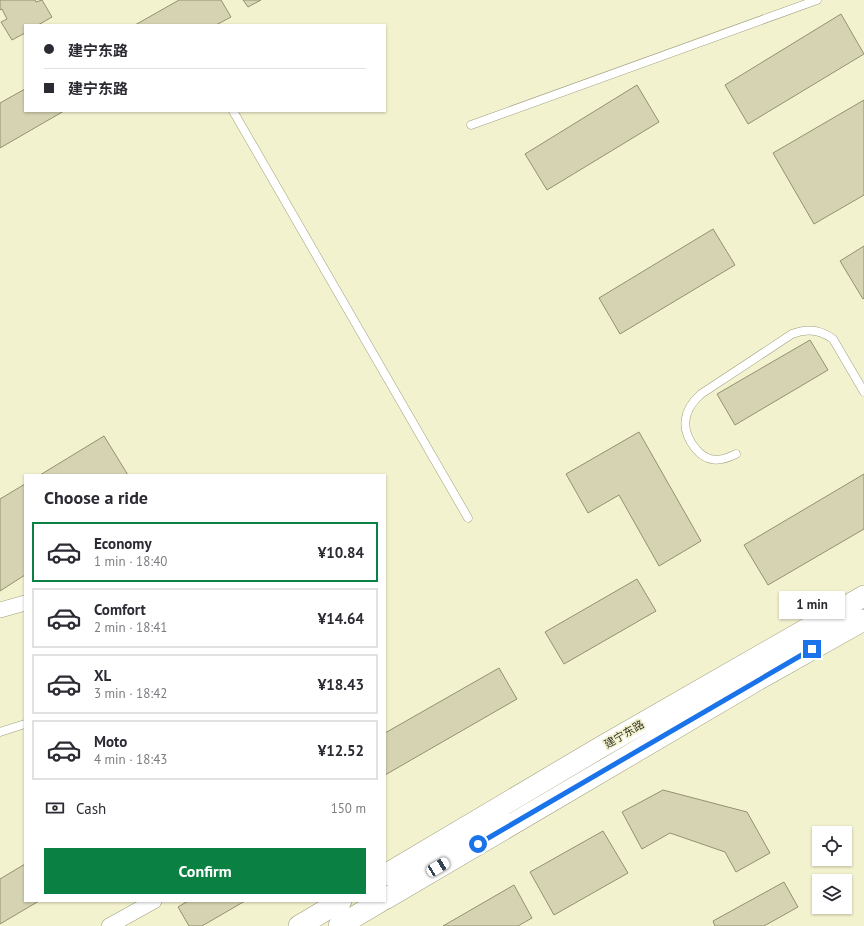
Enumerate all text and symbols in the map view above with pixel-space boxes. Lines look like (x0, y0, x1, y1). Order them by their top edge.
text: 建宁东路 (68, 41, 128, 60)
text: 建宁东路 (68, 79, 128, 98)
text: Choose a ride (44, 486, 148, 509)
icon: car (46, 534, 82, 570)
text: Economy (94, 534, 152, 553)
text: ¥10.84 (318, 543, 364, 562)
text: 1 min · 18:40 (94, 553, 167, 570)
callout: 1 min (779, 591, 845, 619)
text: 1 min (796, 596, 828, 613)
icon: car (46, 600, 82, 636)
text: Comfort (94, 600, 146, 619)
text: ¥14.64 (318, 609, 364, 628)
text: 2 min · 18:41 (94, 619, 167, 636)
route end (803, 640, 821, 658)
icon: car (46, 666, 82, 702)
text: XL (94, 666, 111, 685)
text: ¥18.43 (318, 675, 364, 694)
text: 3 min · 18:42 (94, 685, 167, 702)
street label: 建宁东路 (601, 717, 647, 751)
icon: car (46, 732, 82, 768)
text: Moto (94, 732, 127, 751)
text: ¥12.52 (318, 741, 364, 760)
text: 4 min · 18:43 (94, 751, 167, 768)
icon: cash (44, 797, 66, 819)
text: Cash (76, 799, 106, 818)
text: 150 m (331, 800, 366, 817)
map controls (812, 826, 852, 914)
button: locate (812, 826, 852, 866)
route start (469, 835, 487, 853)
button: Confirm (44, 848, 366, 894)
car (425, 856, 451, 878)
button: layers (812, 874, 852, 914)

